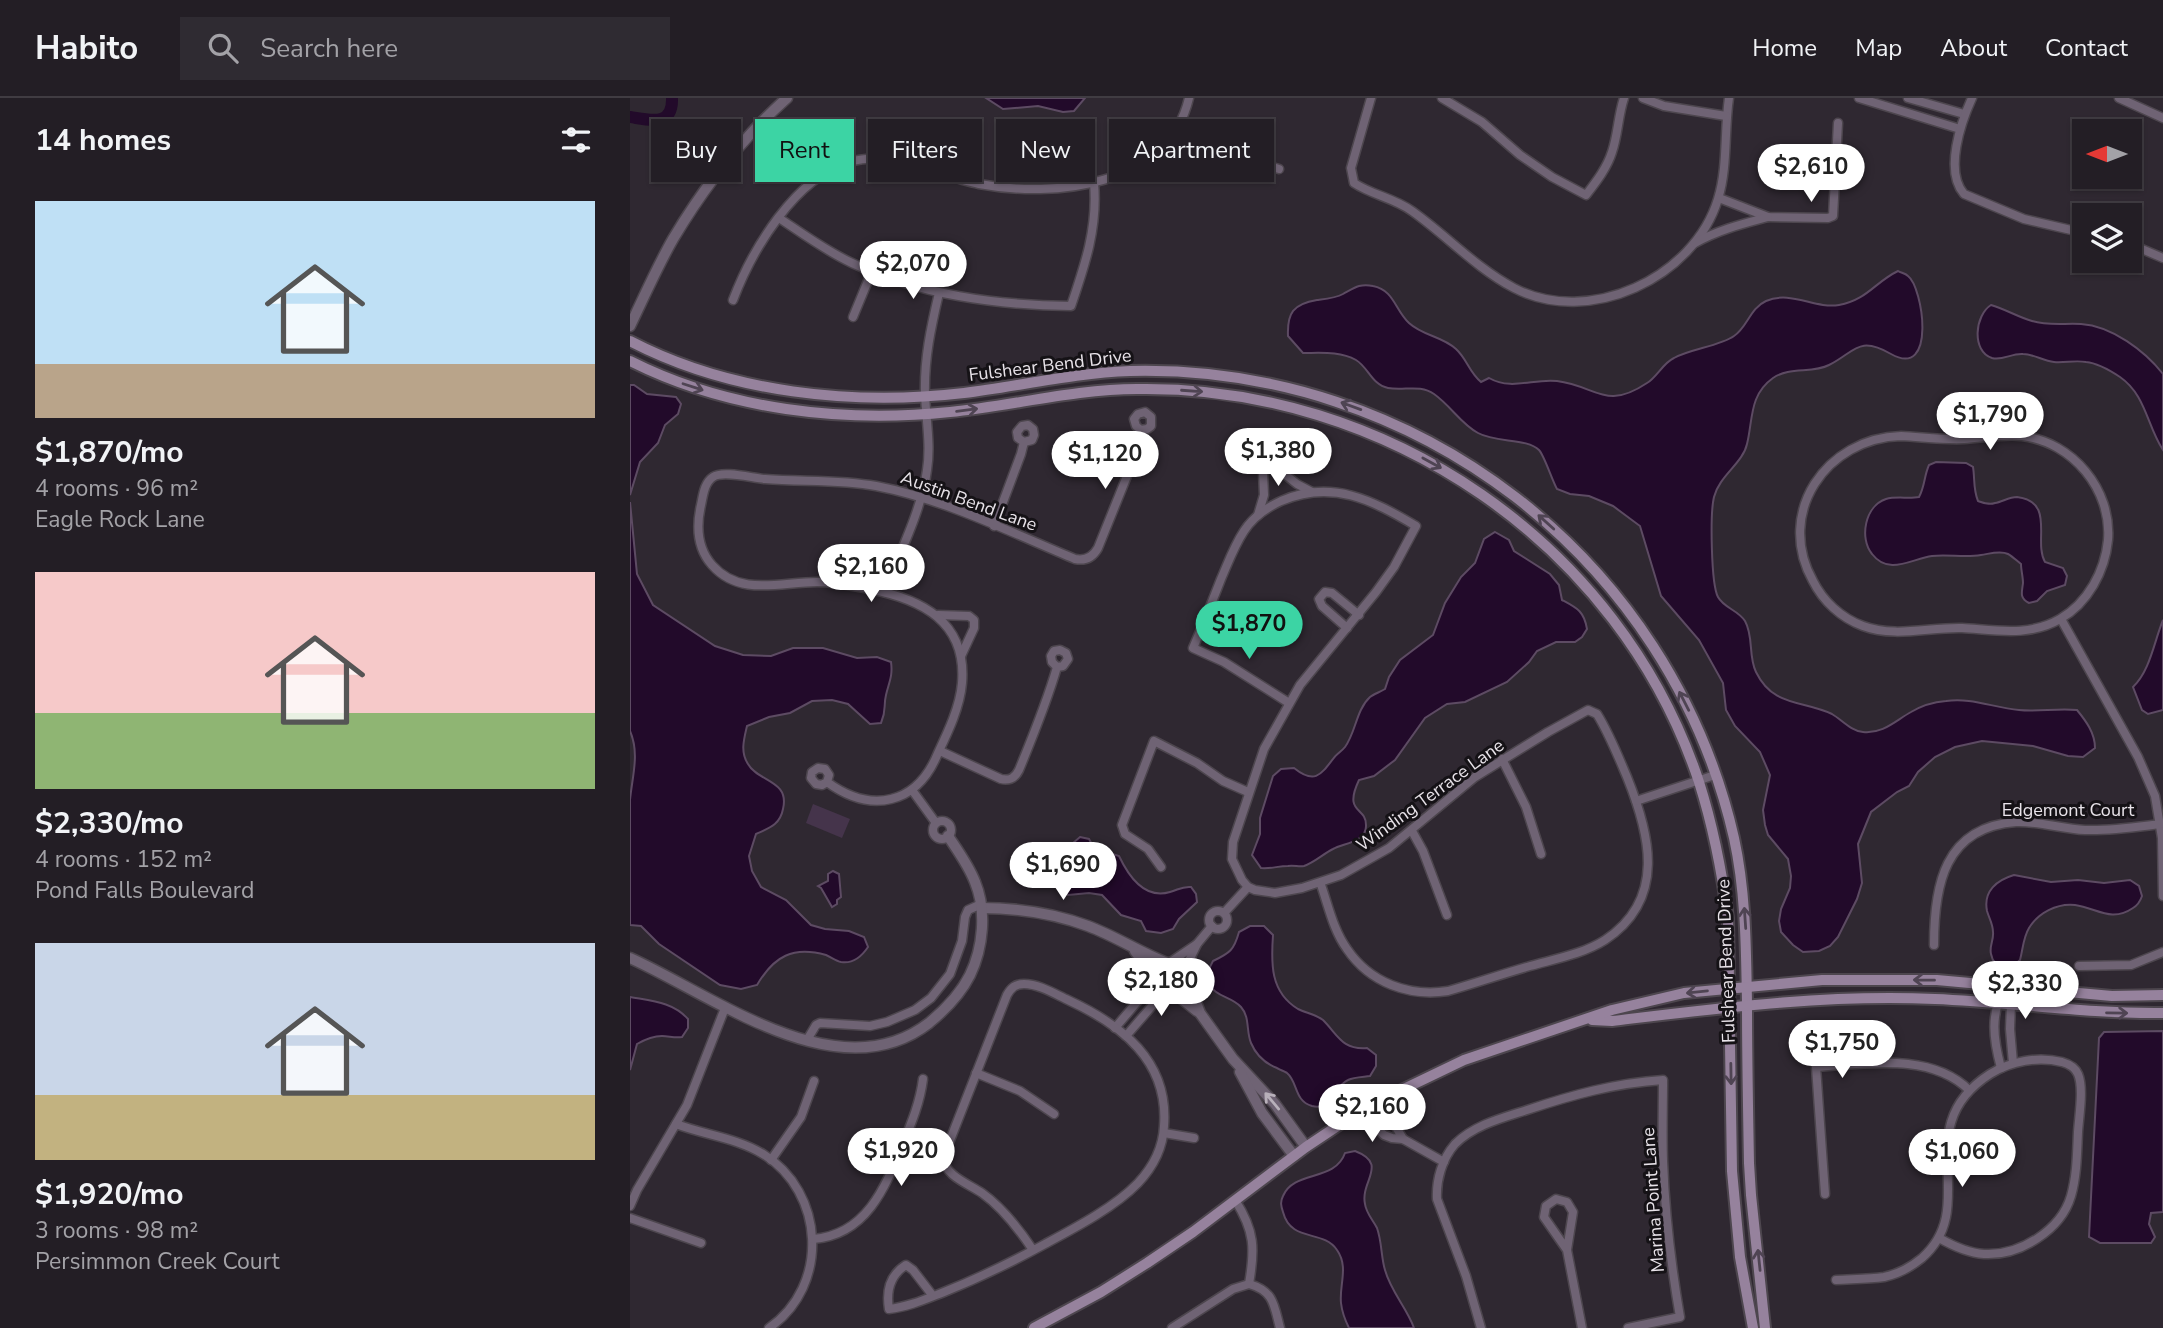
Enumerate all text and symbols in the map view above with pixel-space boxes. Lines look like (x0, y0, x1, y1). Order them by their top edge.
search box (180, 17, 670, 80)
text: Habito (35, 26, 138, 71)
icon: search (204, 29, 242, 67)
text: Search here (260, 31, 398, 66)
text: Home (1752, 32, 1817, 64)
text: Map (1855, 32, 1902, 64)
text: About (1940, 32, 2007, 64)
text: Contact (2045, 32, 2128, 64)
chip: Buy (651, 119, 741, 182)
chip: Rent (755, 119, 854, 182)
chip: Filters (868, 119, 982, 182)
chip: New (996, 119, 1095, 182)
chip: Apartment (1109, 119, 1274, 182)
north arrow (2072, 119, 2142, 189)
map controls (2072, 119, 2142, 273)
text: 14 homes (35, 120, 171, 161)
icon: filters (557, 121, 595, 159)
pin: $2,610 (1754, 144, 1868, 204)
text: $2,610 (1774, 151, 1848, 182)
button: layers (2072, 203, 2142, 273)
pin: $2,070 (856, 242, 970, 301)
icon: home (252, 246, 378, 372)
text: $2,070 (876, 248, 950, 279)
street label: Fulshear Bend Drive (967, 343, 1133, 387)
one-way arrow (682, 381, 704, 394)
one-way arrow (1181, 384, 1204, 397)
pin: $1,790 (1933, 392, 2047, 452)
one-way arrow (1341, 399, 1363, 412)
text: $1,790 (1953, 399, 2027, 430)
one-way arrow (955, 404, 977, 417)
pin: $1,380 (1221, 428, 1335, 488)
text: $1,870/mo (35, 432, 184, 473)
pin: $1,120 (1048, 432, 1162, 491)
text: $1,380 (1241, 435, 1315, 466)
text: $1,120 (1068, 438, 1142, 469)
one-way arrow (1421, 456, 1442, 470)
street label: Austin Bend Lane (898, 465, 1040, 537)
text: 4 rooms · 96 m² (35, 473, 198, 504)
text: Eagle Rock Lane (35, 504, 205, 535)
one-way arrow (1537, 514, 1555, 530)
pin: $2,160 (814, 545, 928, 604)
text: $2,160 (834, 551, 908, 582)
pin: $1,870 (1192, 602, 1306, 661)
text: $1,870 (1212, 608, 1286, 639)
icon: home (252, 617, 378, 743)
one-way arrow (1677, 691, 1690, 712)
street label: Winding Terrace Lane (1351, 733, 1509, 857)
street label: Edgemont Court (2002, 798, 2135, 822)
text: $2,330/mo (35, 803, 184, 844)
pin: $1,690 (1006, 842, 1120, 902)
text: 4 rooms · 152 m² (35, 844, 212, 875)
text: $1,690 (1026, 849, 1100, 880)
text: Pond Falls Boulevard (35, 875, 254, 906)
street label: Fulshear Bend Drive (1711, 879, 1741, 1043)
one-way arrow (1738, 907, 1751, 930)
pin: $2,180 (1104, 958, 1218, 1018)
pin: $2,330 (1968, 962, 2082, 1021)
text: $2,180 (1124, 965, 1198, 996)
text: $2,330 (1988, 968, 2062, 999)
one-way arrow (1913, 973, 1936, 987)
one-way arrow (1686, 985, 1709, 998)
icon: home (252, 988, 378, 1114)
one-way arrow (2106, 1007, 2129, 1020)
pin: $1,750 (1785, 1020, 1899, 1080)
text: $1,750 (1805, 1027, 1879, 1058)
one-way arrow (1724, 1062, 1738, 1085)
pin: $2,160 (1315, 1084, 1429, 1144)
text: $2,160 (1335, 1091, 1409, 1122)
one-way arrow (1264, 1093, 1280, 1111)
street label: Marina Point Lane (1636, 1127, 1670, 1273)
pin: $1,920 (844, 1128, 958, 1188)
pin: $1,060 (1905, 1130, 2019, 1189)
text: $1,920 (864, 1135, 938, 1166)
text: $1,060 (1925, 1136, 1999, 1167)
text: $1,920/mo (35, 1174, 184, 1215)
text: 3 rooms · 98 m² (35, 1215, 198, 1246)
text: Persimmon Creek Court (35, 1246, 280, 1277)
one-way arrow (1752, 1249, 1765, 1272)

